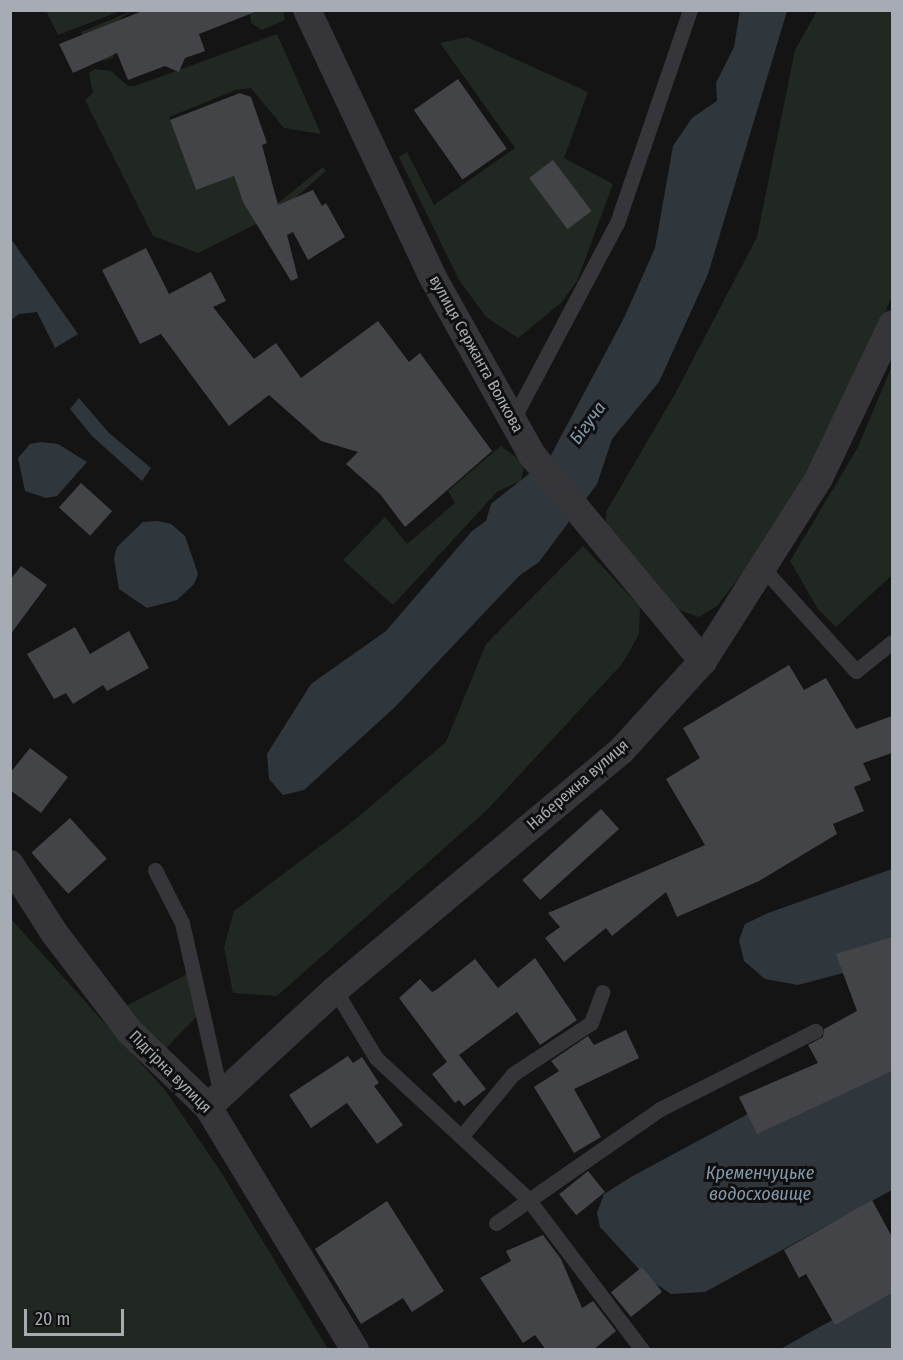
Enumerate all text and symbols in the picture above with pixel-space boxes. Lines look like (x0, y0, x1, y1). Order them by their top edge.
street label: вулиця Сержанта Волкова (425, 272, 527, 436)
water label: Бігуча (565, 397, 611, 449)
street label: Набережна вулиця (523, 736, 633, 834)
street label: Підгірна вулиця (125, 1027, 215, 1117)
water label: Кременчуцьке водосховище (706, 1163, 814, 1206)
scale bar (27, 1297, 128, 1335)
text: 20 m (35, 1308, 70, 1330)

